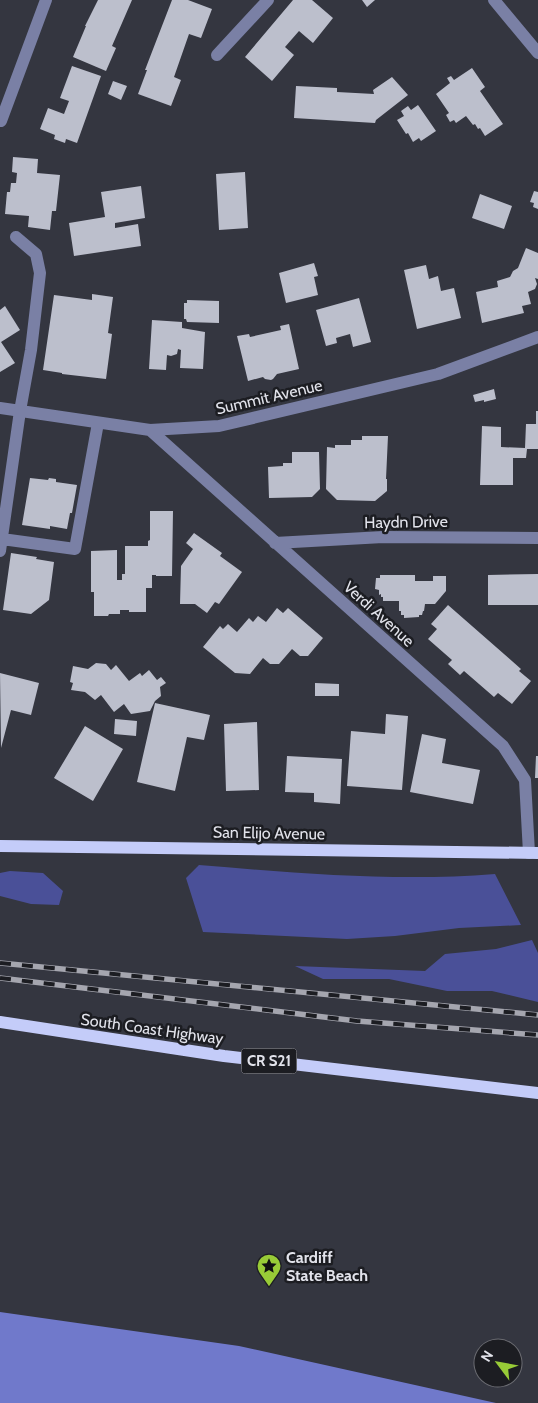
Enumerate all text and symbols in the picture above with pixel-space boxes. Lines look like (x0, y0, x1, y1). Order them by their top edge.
street label: Summit Avenue (214, 376, 324, 418)
street label: Haydn Drive (364, 512, 448, 532)
street label: Verdi Avenue (340, 577, 418, 651)
street label: San Elijo Avenue (213, 823, 325, 843)
street label: South Coast Highway (79, 1010, 225, 1048)
road number: CR S21 (242, 1048, 296, 1074)
place label: Cardiff State Beach (286, 1248, 368, 1285)
place icon: Cardiff State Beach (256, 1253, 282, 1287)
north arrow (473, 1338, 523, 1388)
text: N (477, 1347, 497, 1365)

